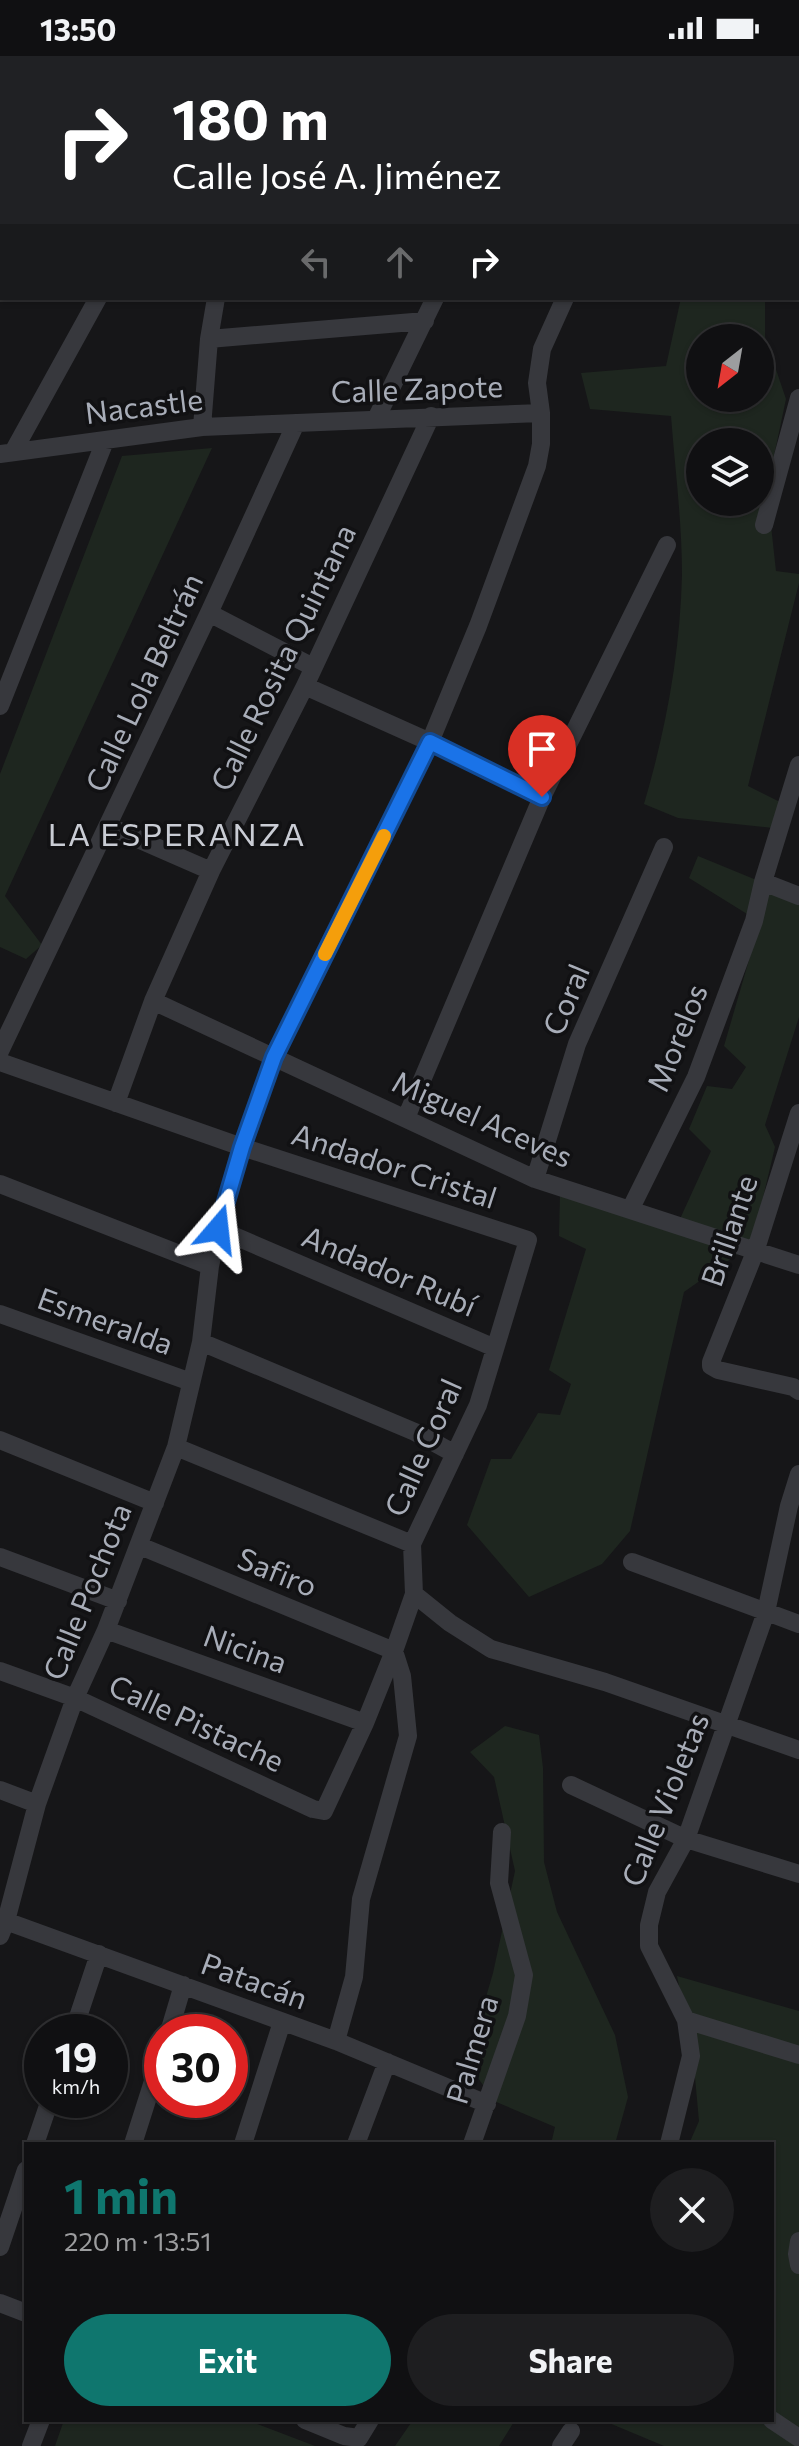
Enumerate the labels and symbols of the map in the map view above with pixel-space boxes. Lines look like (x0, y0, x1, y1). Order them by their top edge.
north arrow (686, 324, 774, 412)
street label: Calle Zapote (330, 366, 504, 409)
street label: Nacastle (83, 379, 205, 430)
street label: Calle Rosita Quintana (201, 518, 362, 796)
street label: Calle Lola Beltrán (76, 567, 210, 797)
pin (508, 715, 576, 797)
district label: LA ESPERANZA (48, 813, 306, 853)
street label: Coral (533, 958, 596, 1040)
street label: Morelos (637, 978, 714, 1096)
street label: Miguel Aceves (387, 1062, 579, 1174)
street label: Andador Cristal (288, 1114, 502, 1215)
street label: Brillante (691, 1170, 764, 1291)
position arrow (176, 1187, 260, 1271)
street label: Andador Rubí (297, 1216, 484, 1324)
street label: Esmeralda (33, 1278, 179, 1361)
street label: Calle Coral (375, 1373, 468, 1521)
street label: Calle Pochota (34, 1497, 138, 1685)
street label: Safiro (233, 1538, 323, 1603)
street label: Nicina (199, 1616, 292, 1680)
street label: Calle Pistache (104, 1665, 291, 1778)
street label: Calle Violetas (612, 1707, 715, 1891)
street label: Patacán (197, 1943, 313, 2016)
street label: Palmera (437, 1991, 505, 2108)
speed limit sign: 30 (144, 2014, 248, 2118)

